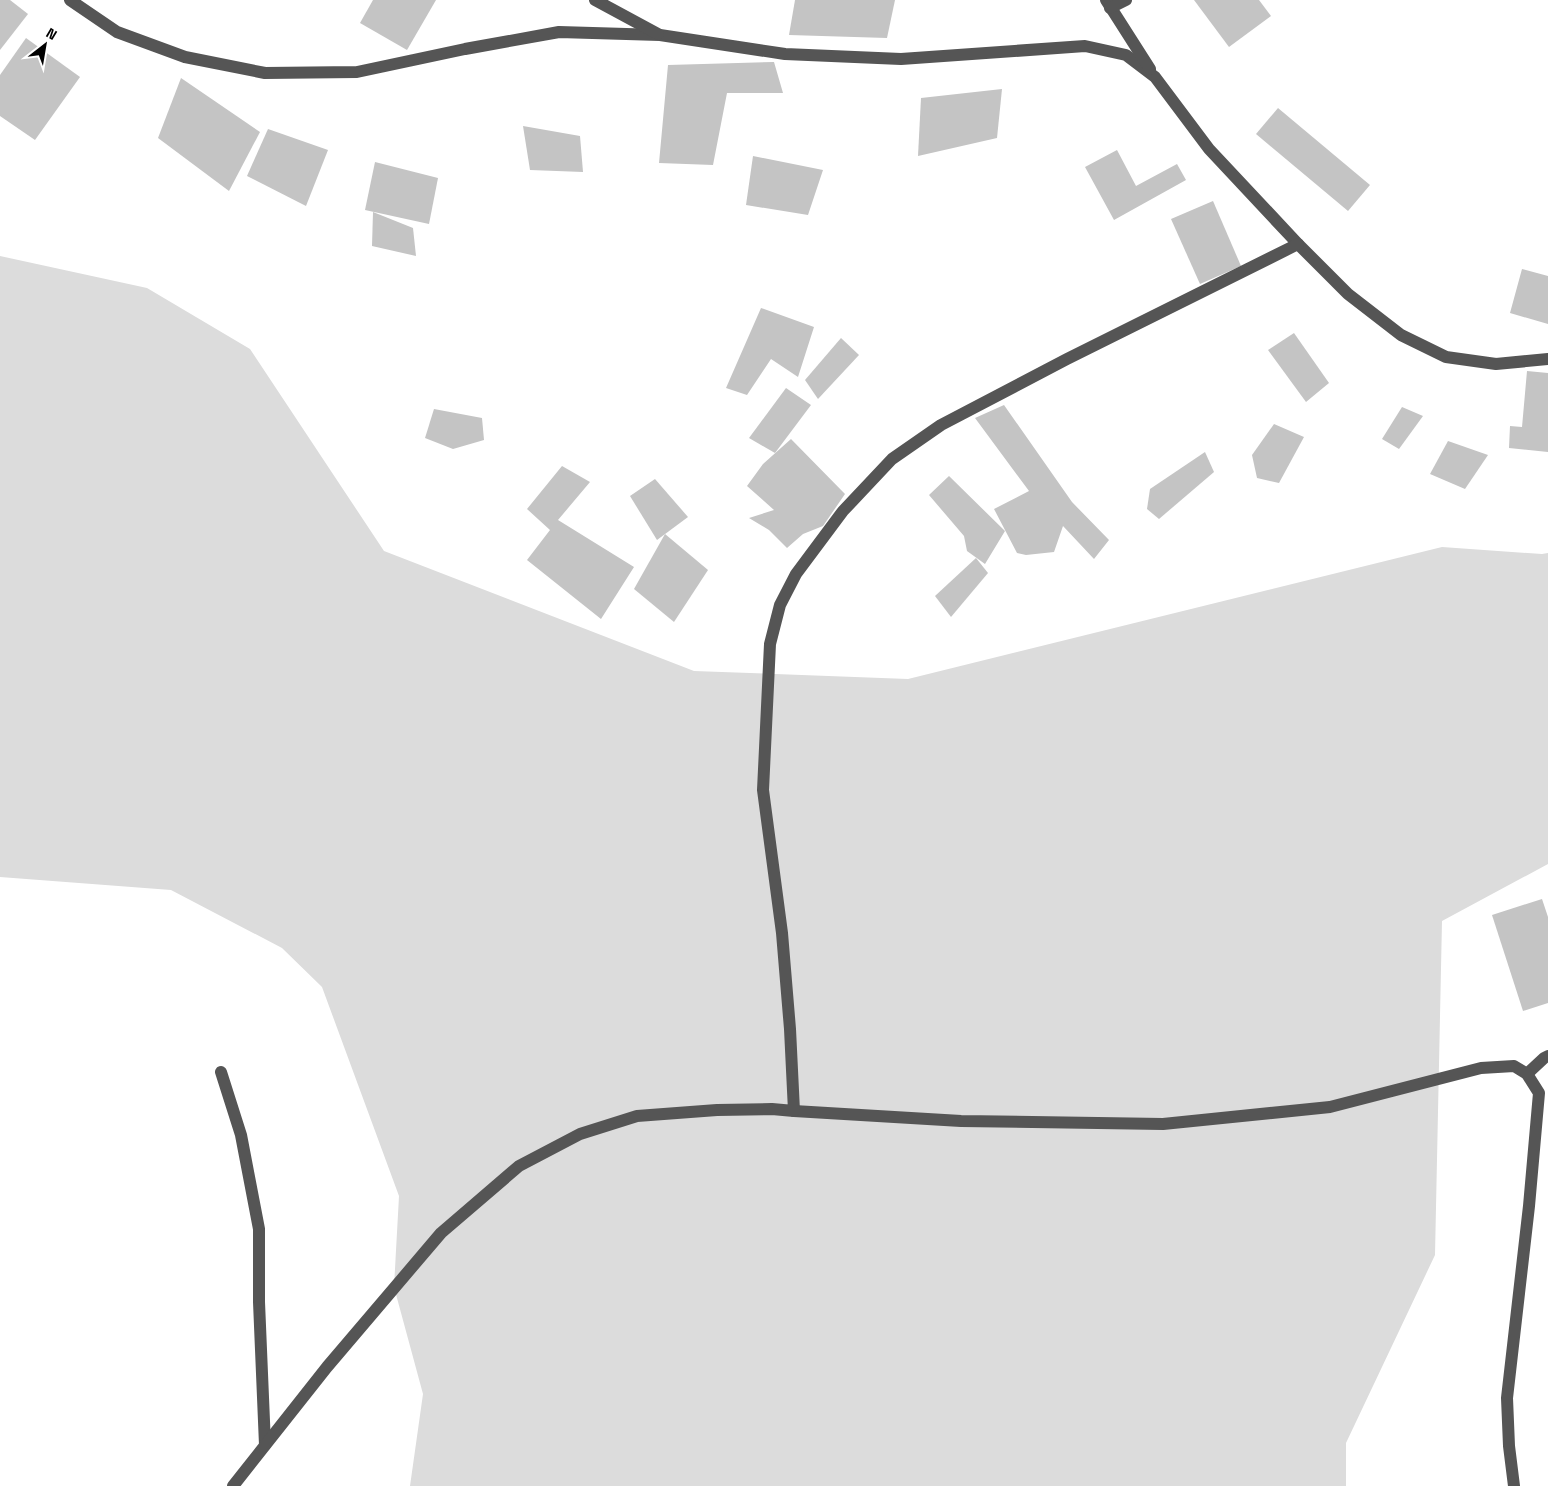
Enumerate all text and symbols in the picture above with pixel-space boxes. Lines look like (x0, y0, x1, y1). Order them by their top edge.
north arrow (20, 20, 70, 70)
text: N (43, 24, 60, 44)

